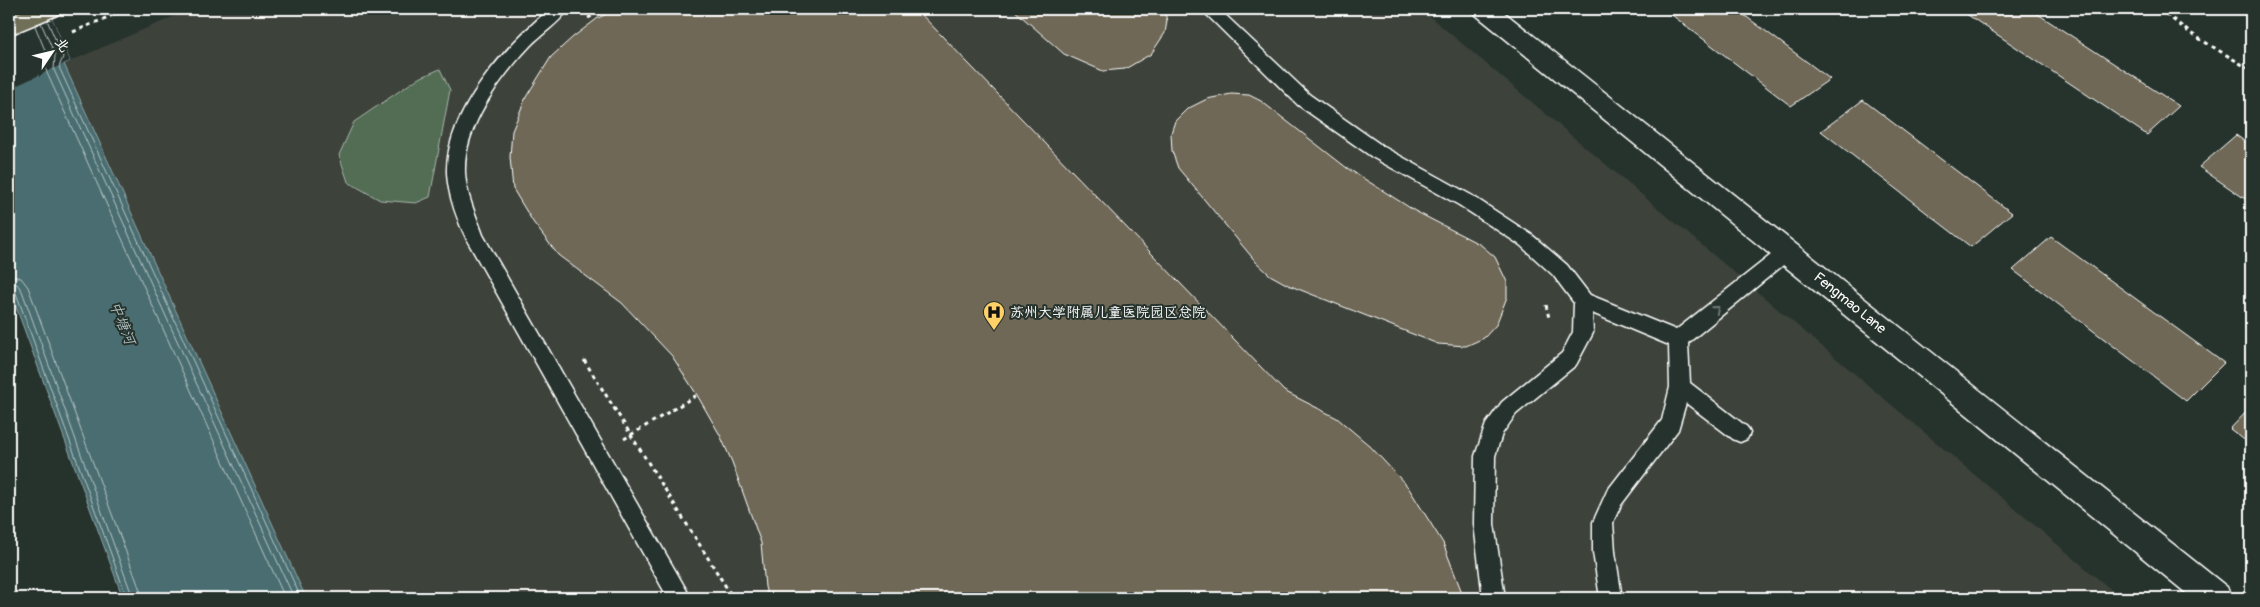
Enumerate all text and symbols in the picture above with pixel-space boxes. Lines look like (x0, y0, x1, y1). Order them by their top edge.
north arrow (28, 28, 78, 78)
text: 北 (51, 34, 73, 55)
street label: Fengmao Lane (1810, 269, 1890, 337)
water label: 中塘河 (105, 299, 140, 350)
hospital icon: 苏州大学附属儿童医院园区总院 (982, 300, 1006, 331)
place label: 苏州大学附属儿童医院园区总院 (1010, 304, 1206, 321)
one-way arrow (1710, 306, 1719, 315)

